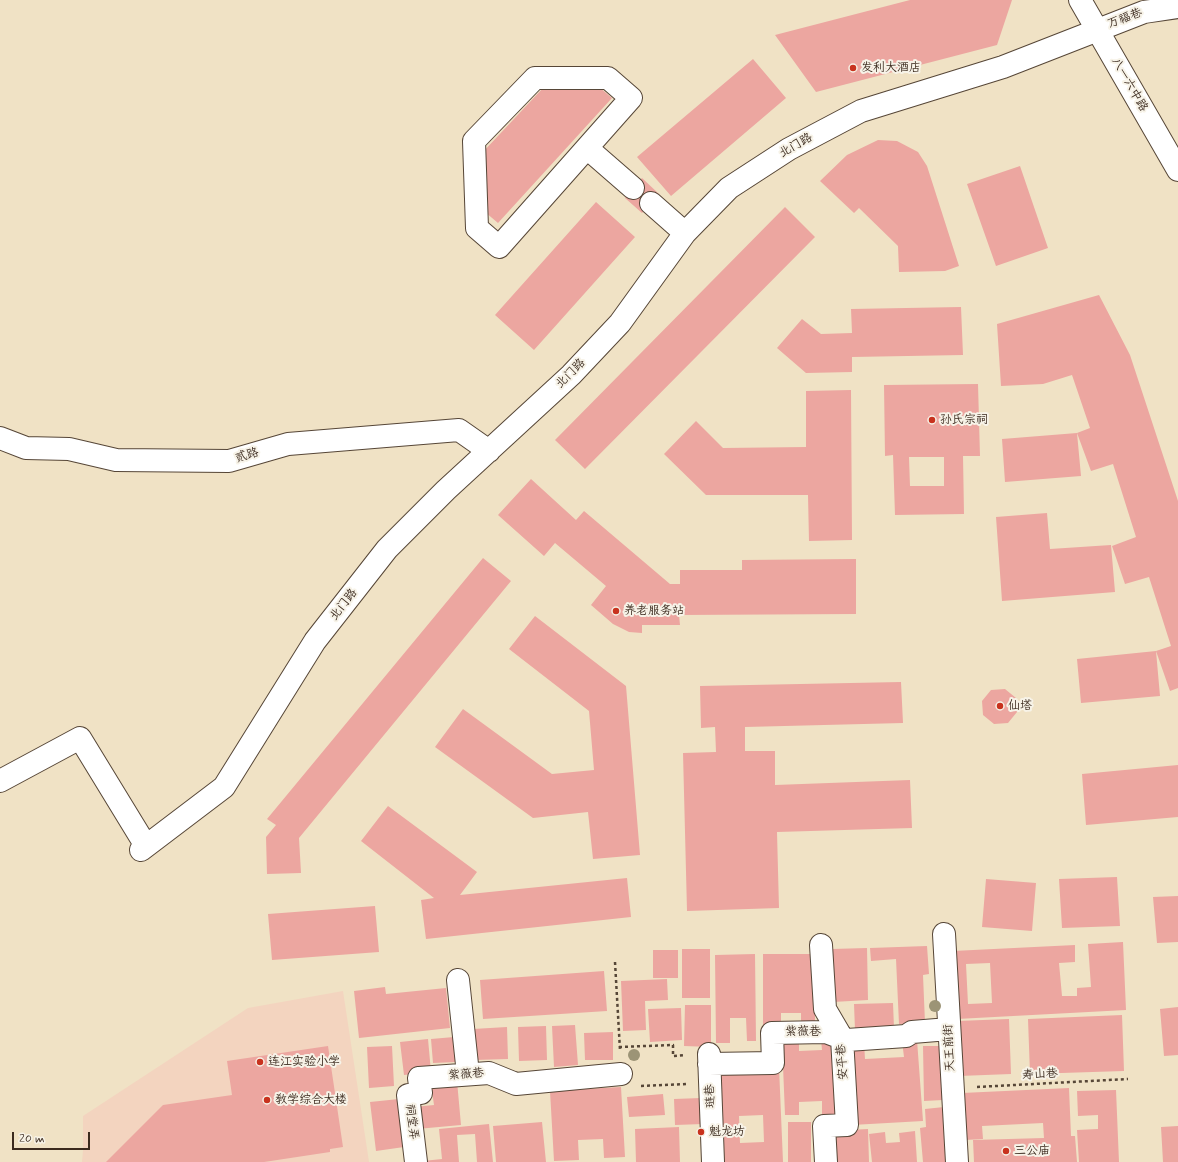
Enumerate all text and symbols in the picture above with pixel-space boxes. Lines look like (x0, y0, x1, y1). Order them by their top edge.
street label: 万福巷 (1106, 6, 1144, 32)
street label: 八一六中路 (1108, 55, 1150, 115)
place label: 发利大酒店 (861, 61, 921, 75)
marker: 发利大酒店 (848, 63, 858, 73)
street label: 北门路 (777, 131, 815, 161)
street label: 北门路 (553, 356, 589, 392)
place label: 孙氏宗祠 (940, 413, 988, 427)
marker: 孙氏宗祠 (927, 415, 937, 425)
street label: 贰路 (233, 446, 261, 466)
street label: 北门路 (327, 586, 361, 624)
place label: 养老服务站 (624, 604, 684, 618)
marker: 养老服务站 (611, 606, 621, 616)
place label: 仙塔 (1008, 699, 1032, 713)
marker: 仙塔 (995, 701, 1005, 711)
street label: 天王前街 (942, 1024, 958, 1072)
street label: 紫薇巷 (785, 1025, 821, 1039)
street label: 安平巷 (835, 1044, 851, 1080)
place label: 连江实验小学 (268, 1055, 340, 1069)
marker: 连江实验小学 (255, 1057, 265, 1067)
street label: 紫薇巷 (448, 1067, 484, 1083)
street label: 寿山巷 (1022, 1067, 1058, 1083)
street label: 琏巷 (703, 1084, 719, 1108)
place label: 教学综合大楼 (275, 1093, 347, 1107)
marker: 教学综合大楼 (262, 1095, 272, 1105)
street label: 祠堂弄 (402, 1103, 420, 1141)
scale bar (14, 1124, 92, 1150)
place label: 魁龙坊 (709, 1125, 745, 1139)
marker: 魁龙坊 (696, 1127, 706, 1137)
text: 20 m (19, 1131, 45, 1147)
place label: 三公庙 (1014, 1144, 1050, 1158)
marker: 三公庙 (1001, 1146, 1011, 1156)

